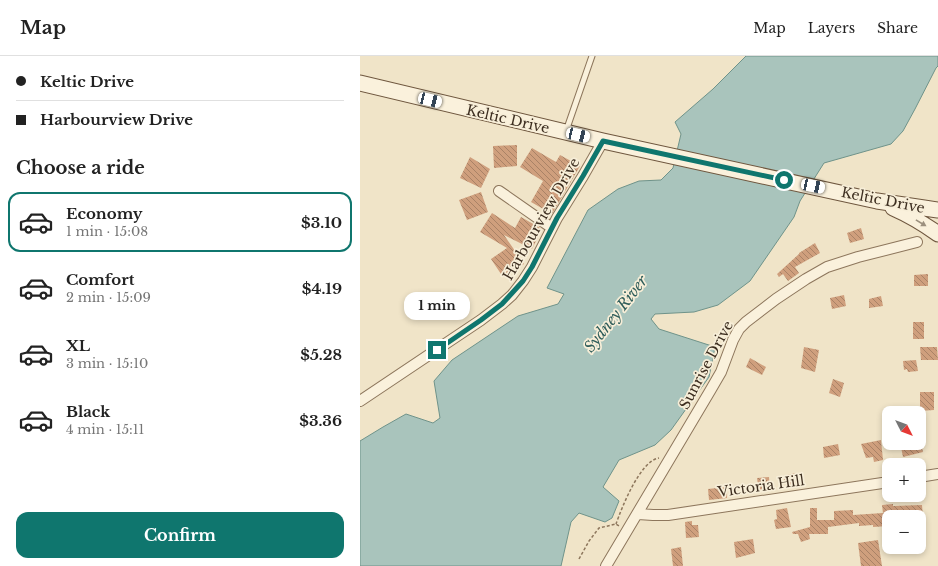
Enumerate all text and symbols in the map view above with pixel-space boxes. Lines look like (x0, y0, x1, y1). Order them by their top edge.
text: Map (20, 16, 66, 39)
text: Map (753, 19, 786, 37)
text: Layers (808, 19, 855, 37)
text: Share (877, 19, 918, 37)
text: Keltic Drive (40, 72, 134, 91)
car (417, 91, 443, 109)
street label: Keltic Drive (465, 101, 551, 137)
text: Harbourview Drive (40, 110, 193, 129)
car (565, 126, 591, 144)
street label: Harbourview Drive (499, 155, 583, 283)
text: Choose a ride (16, 157, 145, 179)
route start (775, 171, 793, 189)
car (800, 178, 826, 194)
street label: Keltic Drive (840, 183, 926, 217)
icon: car (18, 204, 54, 240)
text: Economy (66, 204, 143, 223)
text: $3.10 (301, 213, 342, 232)
one-way arrow (915, 219, 927, 226)
text: 1 min · 15:08 (66, 223, 148, 240)
icon: car (18, 270, 54, 306)
text: Comfort (66, 270, 134, 289)
water label: Sydney River (580, 271, 652, 356)
text: $4.19 (302, 279, 342, 298)
text: 2 min · 15:09 (66, 289, 151, 306)
callout: 1 min (404, 292, 470, 320)
text: 1 min (418, 297, 456, 314)
street label: Sunrise Drive (675, 318, 737, 412)
icon: car (18, 336, 54, 372)
text: XL (66, 336, 90, 355)
route end (428, 341, 446, 359)
text: $5.28 (300, 345, 342, 364)
text: 3 min · 15:10 (66, 355, 148, 372)
icon: car (18, 402, 54, 438)
text: Black (66, 402, 110, 421)
north arrow (882, 406, 926, 450)
map controls (882, 406, 926, 554)
text: $3.36 (299, 411, 342, 430)
text: 4 min · 15:11 (66, 421, 144, 438)
button: + (882, 458, 926, 502)
street label: Victoria Hill (715, 471, 806, 501)
button: − (882, 510, 926, 554)
button: Confirm (16, 512, 344, 558)

